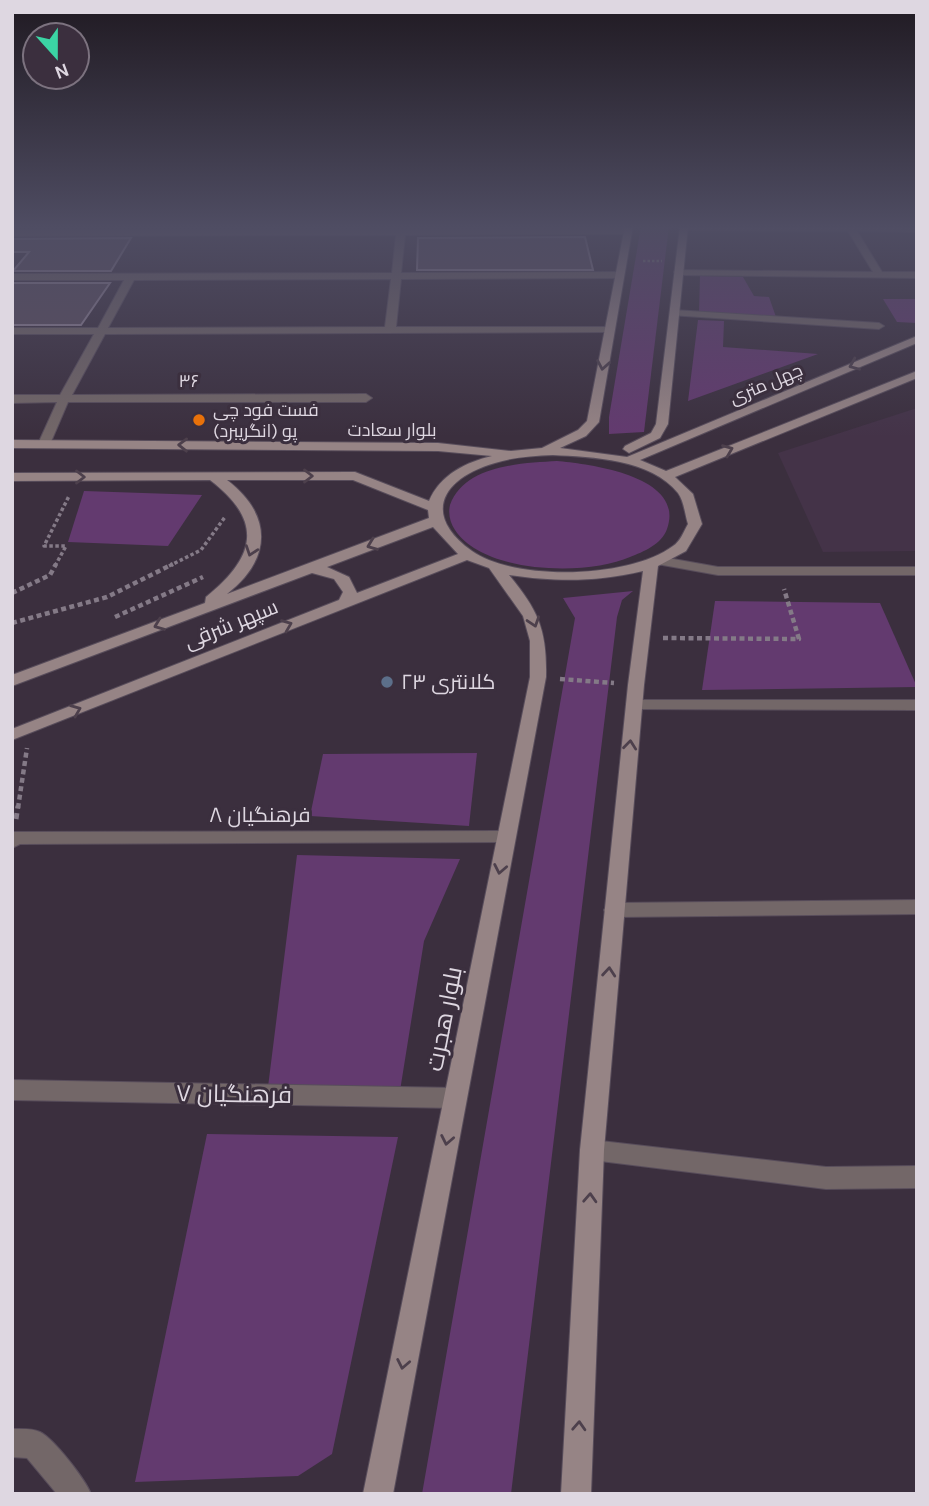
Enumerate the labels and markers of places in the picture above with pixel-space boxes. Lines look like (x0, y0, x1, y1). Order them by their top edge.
place label: فست فود چی پو (انگریبرد) (213, 399, 319, 443)
marker: فست فود چی پو (انگریبرد) (191, 412, 207, 428)
place label: کلانتری ۲۳ (401, 670, 495, 695)
marker: کلانتری ۲۳ (379, 674, 395, 690)

